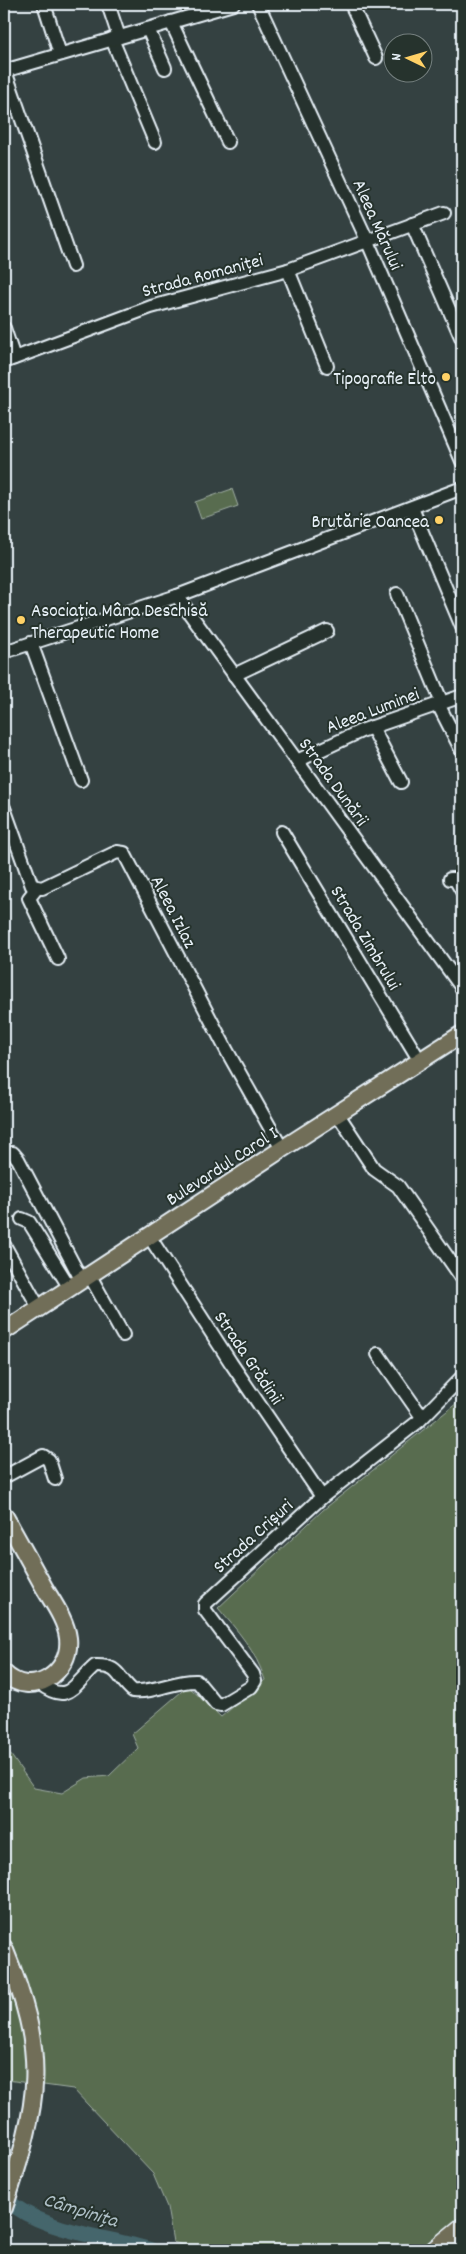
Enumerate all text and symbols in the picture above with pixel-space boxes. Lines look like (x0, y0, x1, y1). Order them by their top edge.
north arrow (384, 32, 434, 82)
text: N (387, 53, 407, 61)
street label: Aleea Mărului (344, 176, 408, 276)
street label: Strada Romaniței (139, 248, 267, 307)
place label: Tipografie Elto (333, 367, 436, 394)
marker: Tipografie Elto (440, 371, 452, 383)
place label: Brutărie Oancea (312, 510, 430, 537)
marker: Brutărie Oancea (433, 514, 445, 526)
place label: Asociația Mâna Deschisă Therapeutic Home (31, 599, 208, 648)
marker: Asociația Mâna Deschisă Therapeutic Home (15, 614, 27, 626)
street label: Aleea Luminei (323, 682, 424, 742)
street label: Strada Dunării (291, 733, 374, 833)
street label: Aleea Izlaz (142, 871, 202, 954)
street label: Strada Zimbrului (322, 881, 406, 997)
street label: Bulevardul Carol I (162, 1122, 284, 1214)
street label: Strada Grădinii (206, 1307, 289, 1412)
street label: Strada Crișuri (208, 1494, 301, 1581)
water label: Câmpinița (40, 2187, 122, 2237)

